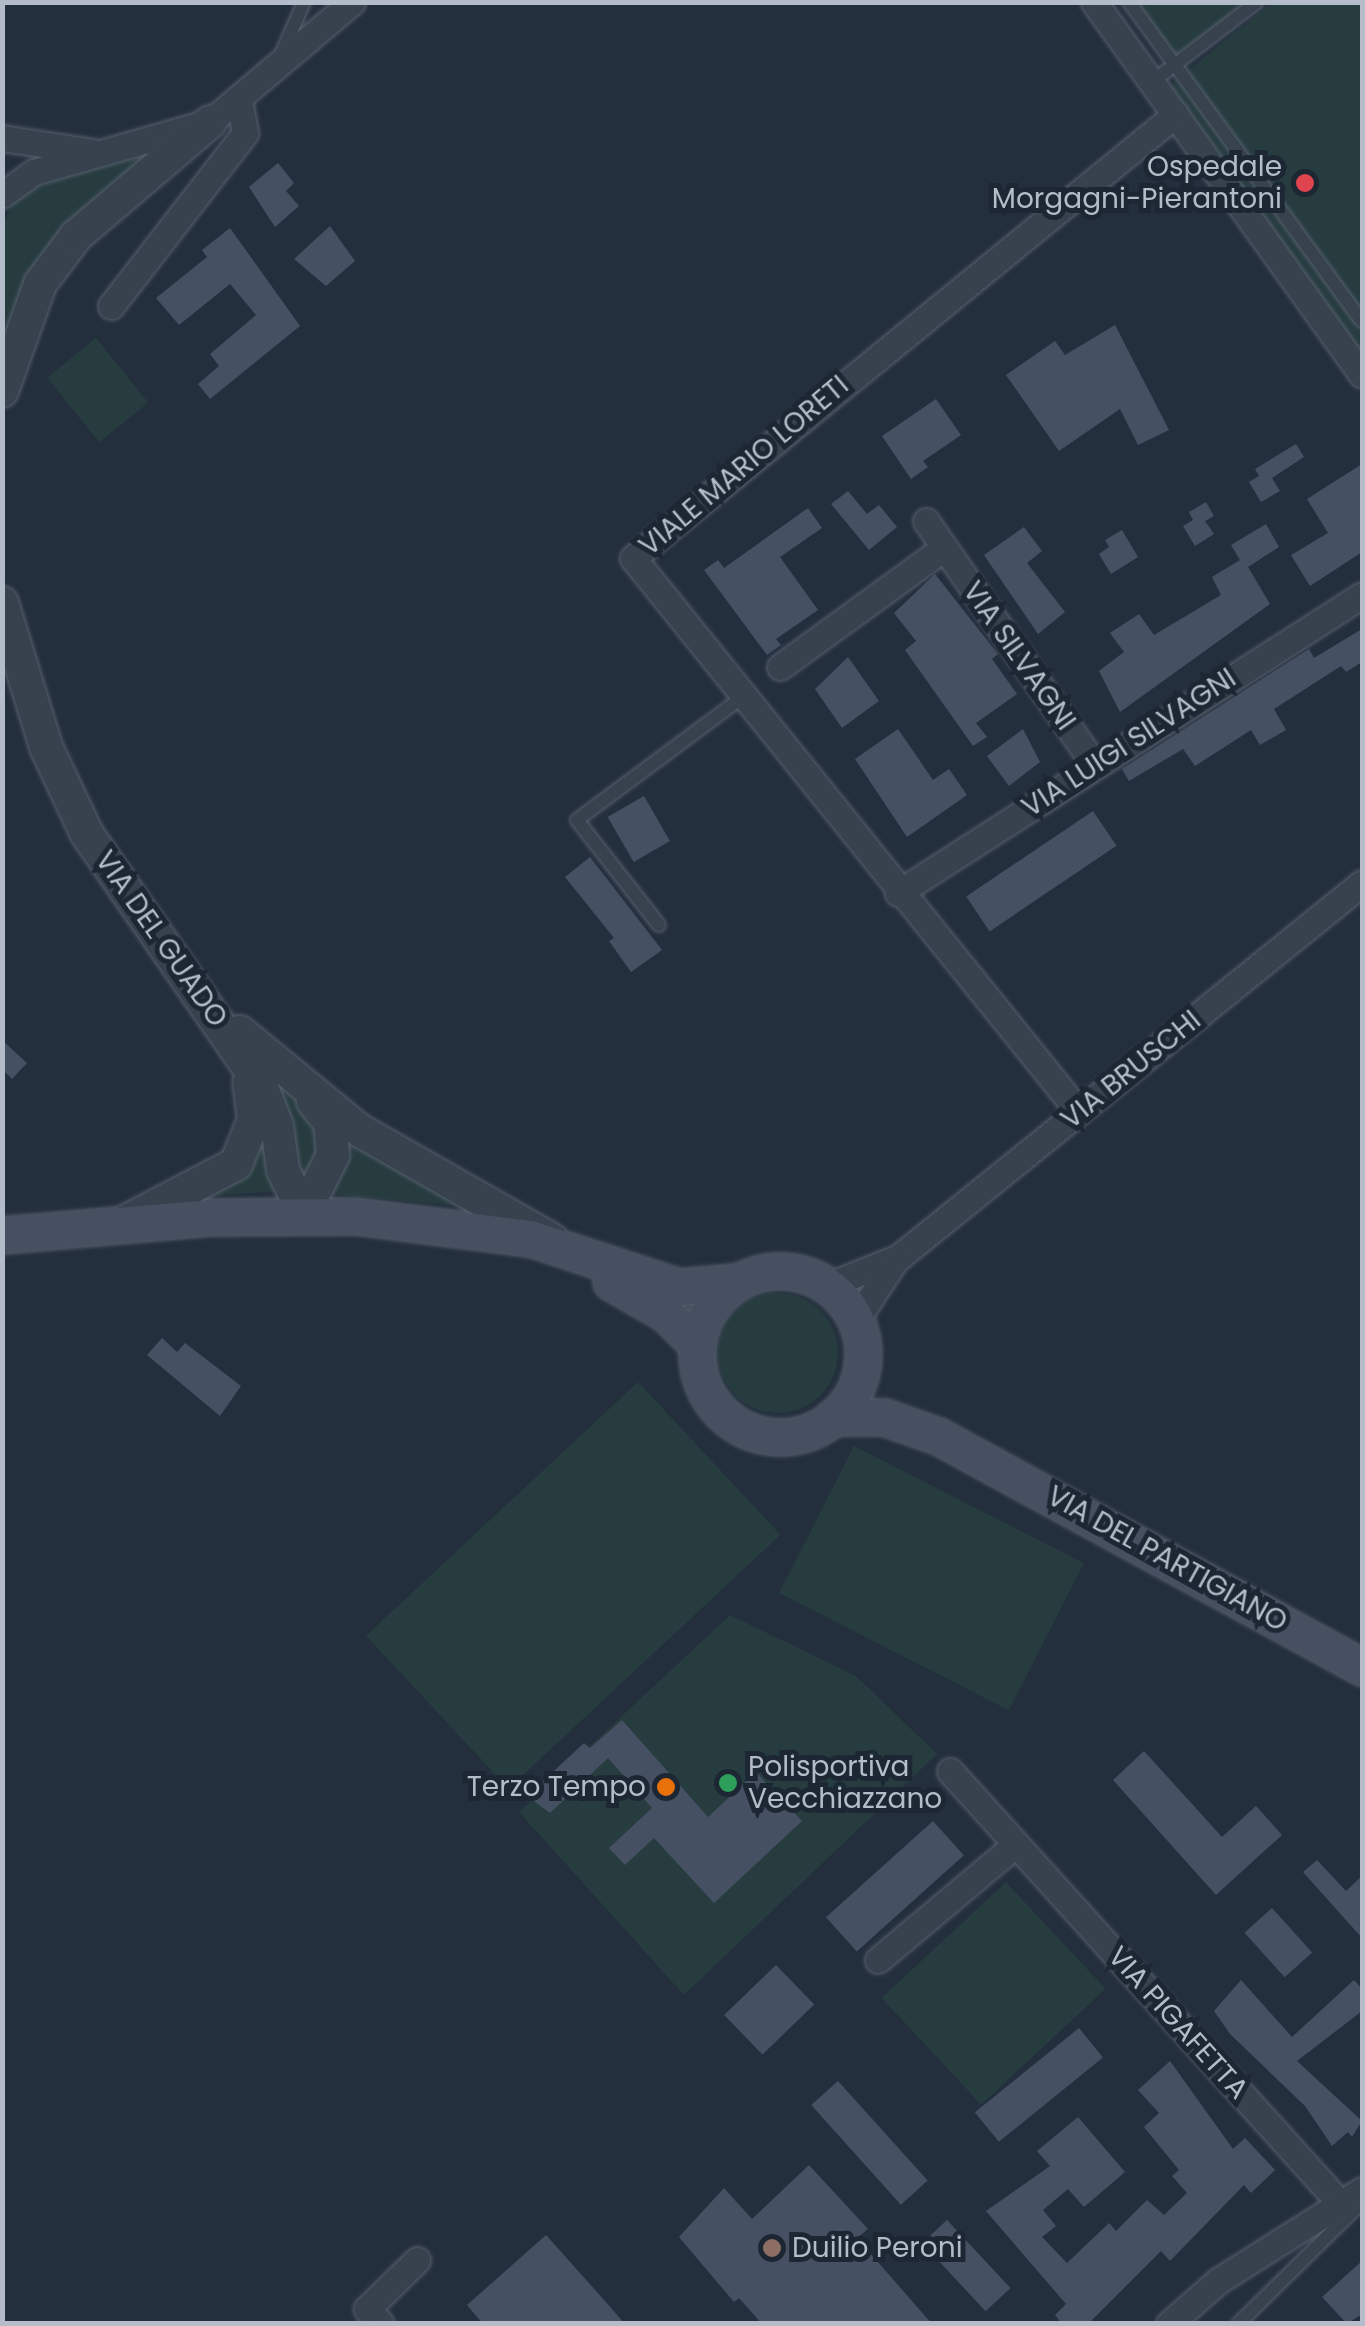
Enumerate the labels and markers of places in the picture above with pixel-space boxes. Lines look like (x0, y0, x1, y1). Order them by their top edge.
place label: Ospedale Morgagni-Pierantoni (992, 150, 1282, 216)
marker: Ospedale Morgagni-Pierantoni (1292, 170, 1318, 196)
place label: Polisportiva Vecchiazzano (748, 1750, 942, 1816)
place label: Terzo Tempo (467, 1770, 646, 1804)
marker: Polisportiva Vecchiazzano (717, 1772, 739, 1794)
marker: Terzo Tempo (655, 1776, 677, 1798)
place label: Duilio Peroni (792, 2231, 963, 2265)
marker: Duilio Peroni (761, 2237, 783, 2259)

